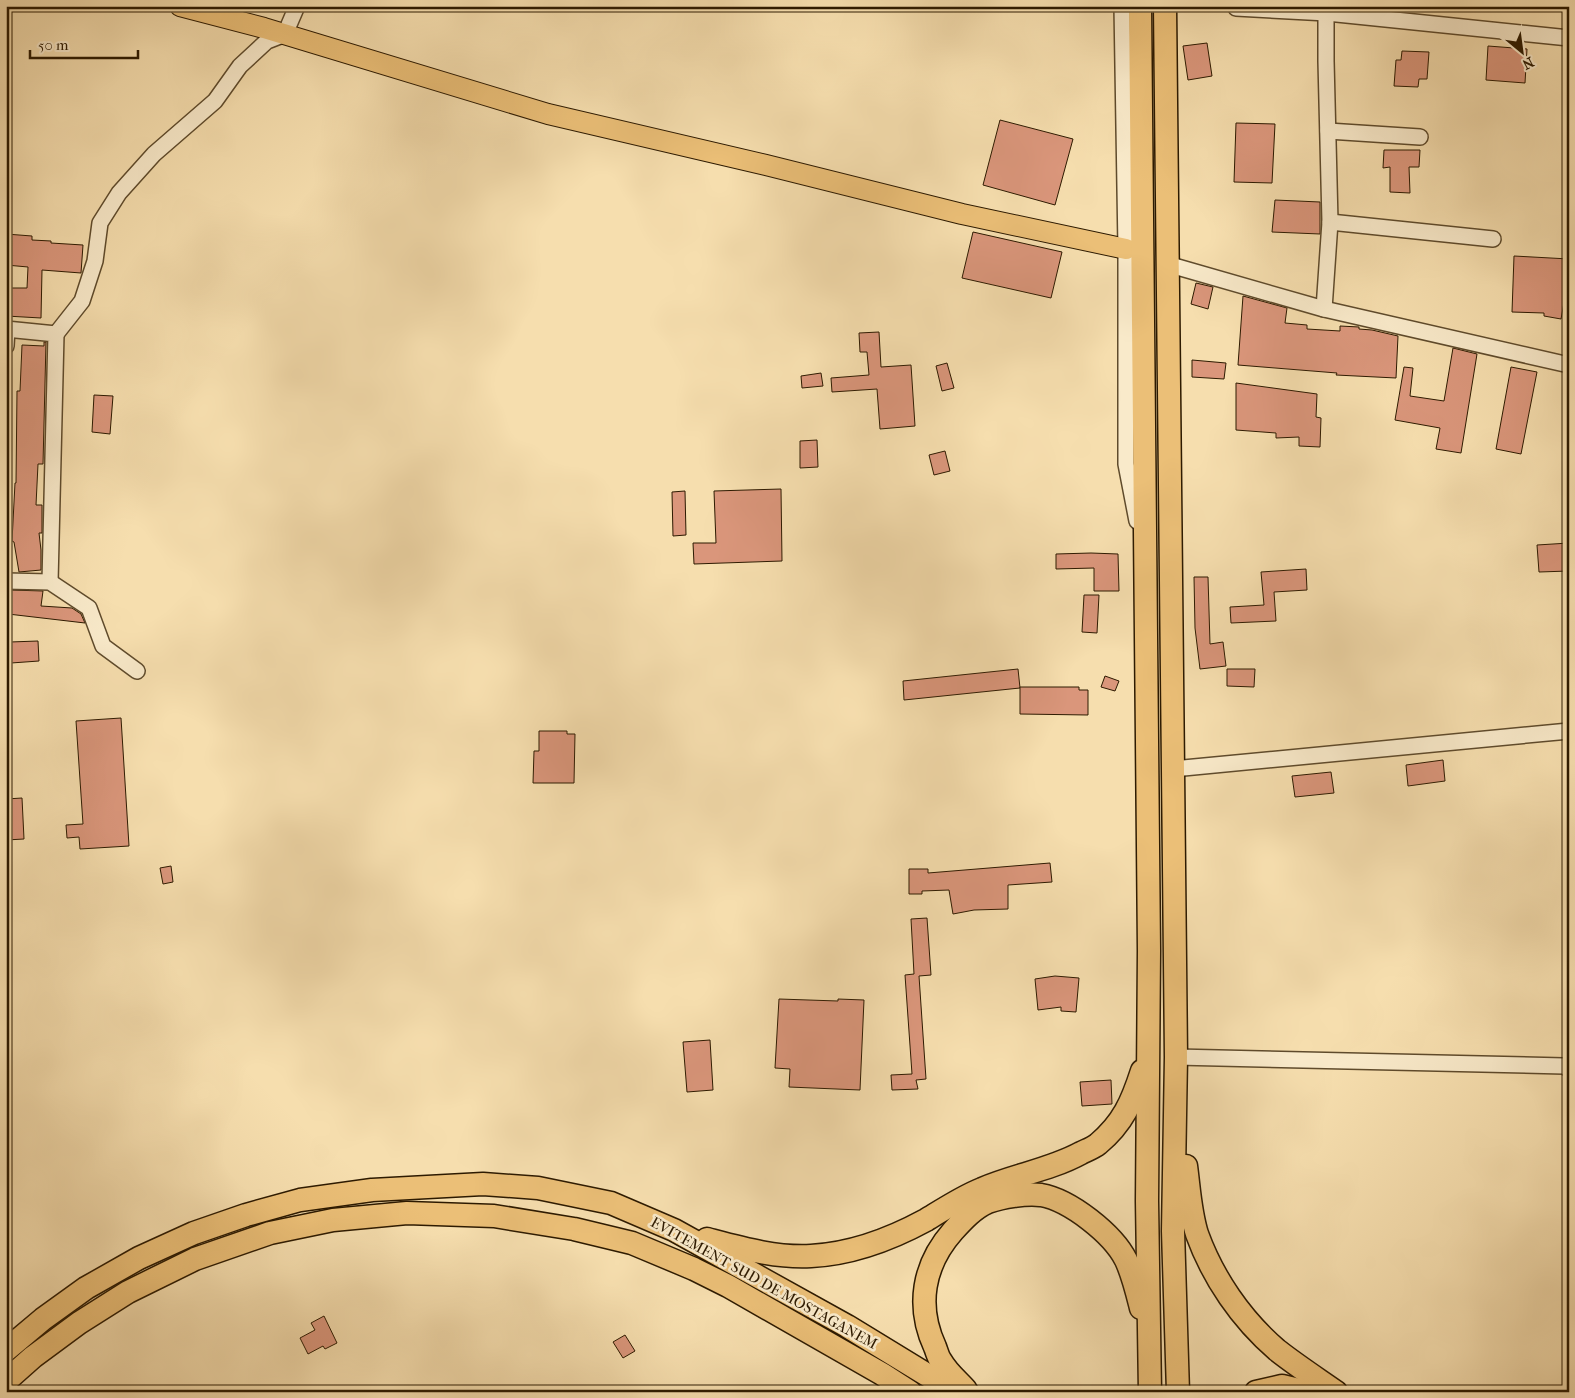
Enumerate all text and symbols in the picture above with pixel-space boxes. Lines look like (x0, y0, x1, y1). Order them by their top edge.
scale bar (30, 28, 138, 60)
north arrow (1498, 28, 1548, 78)
text: 50 m (38, 36, 69, 54)
text: N (1519, 53, 1537, 73)
street label: EVITEMENT SUD DE MOSTAGANEM (648, 1213, 881, 1353)

